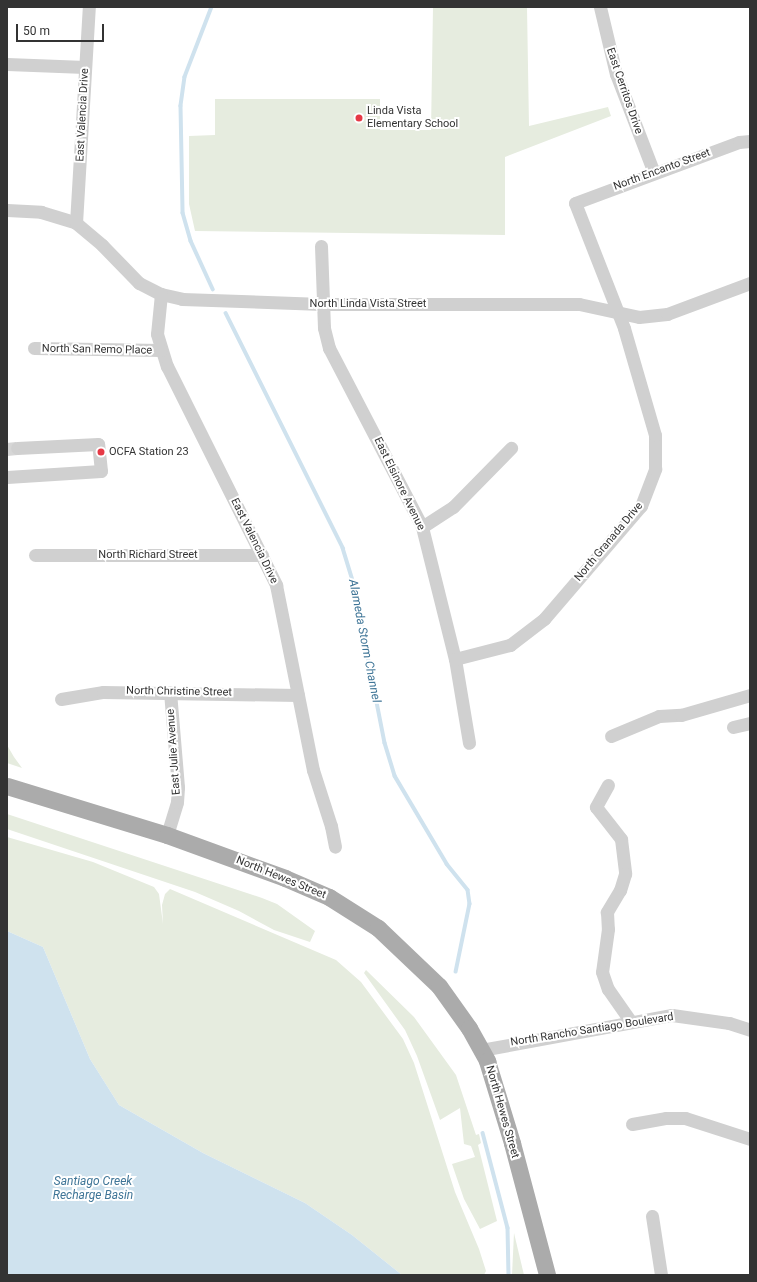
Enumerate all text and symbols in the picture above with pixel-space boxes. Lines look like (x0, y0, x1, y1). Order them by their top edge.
scale bar (18, 16, 106, 42)
text: 50 m (23, 24, 50, 38)
street label: East Cerritos Drive (603, 46, 645, 136)
street label: East Valencia Drive (74, 68, 92, 162)
place label: Linda Vista Elementary School (367, 105, 458, 131)
marker: Linda Vista Elementary School (354, 113, 364, 123)
street label: North Encanto Street (612, 146, 712, 194)
street label: North Linda Vista Street (310, 297, 426, 311)
street label: North San Remo Place (42, 342, 152, 358)
street label: East Elsinore Avenue (371, 435, 427, 533)
place label: OCFA Station 23 (109, 445, 189, 459)
marker: OCFA Station 23 (96, 447, 106, 457)
street label: East Valencia Drive (228, 496, 280, 586)
street label: North Granada Drive (572, 500, 646, 584)
street label: North Richard Street (98, 548, 198, 562)
water label: Alameda Storm Channel (345, 578, 383, 704)
street label: North Christine Street (126, 684, 232, 700)
street label: East Julie Avenue (164, 709, 184, 795)
street label: North Hewes Street (234, 854, 328, 902)
street label: North Rancho Santiago Boulevard (510, 1011, 674, 1049)
street label: North Hewes Street (482, 1064, 522, 1160)
water label: Santiago Creek Recharge Basin (53, 1175, 133, 1203)

